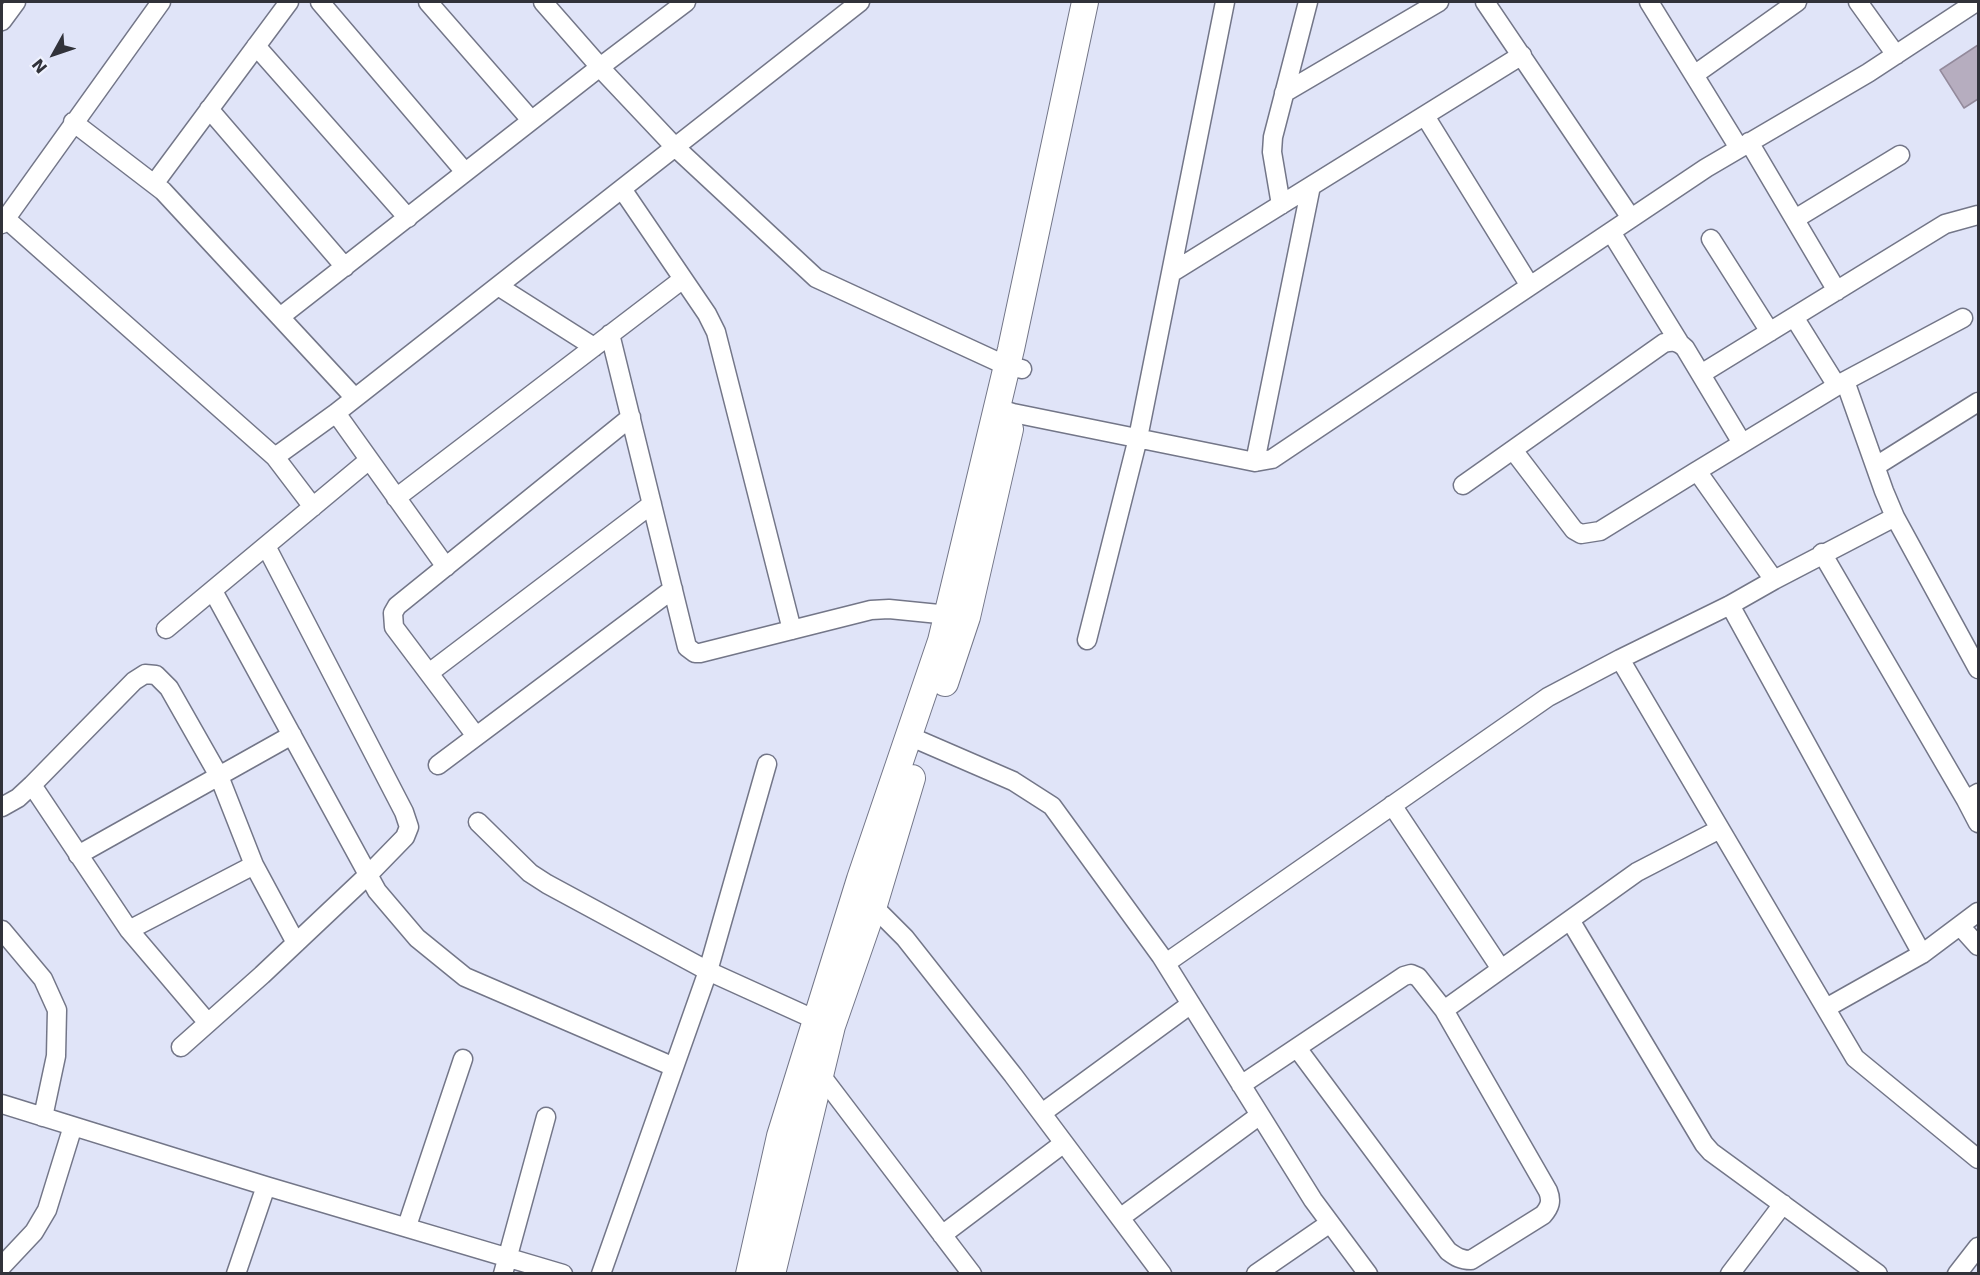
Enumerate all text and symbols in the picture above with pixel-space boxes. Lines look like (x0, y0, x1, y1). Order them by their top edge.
north arrow (24, 24, 84, 84)
text: N (28, 55, 51, 77)

